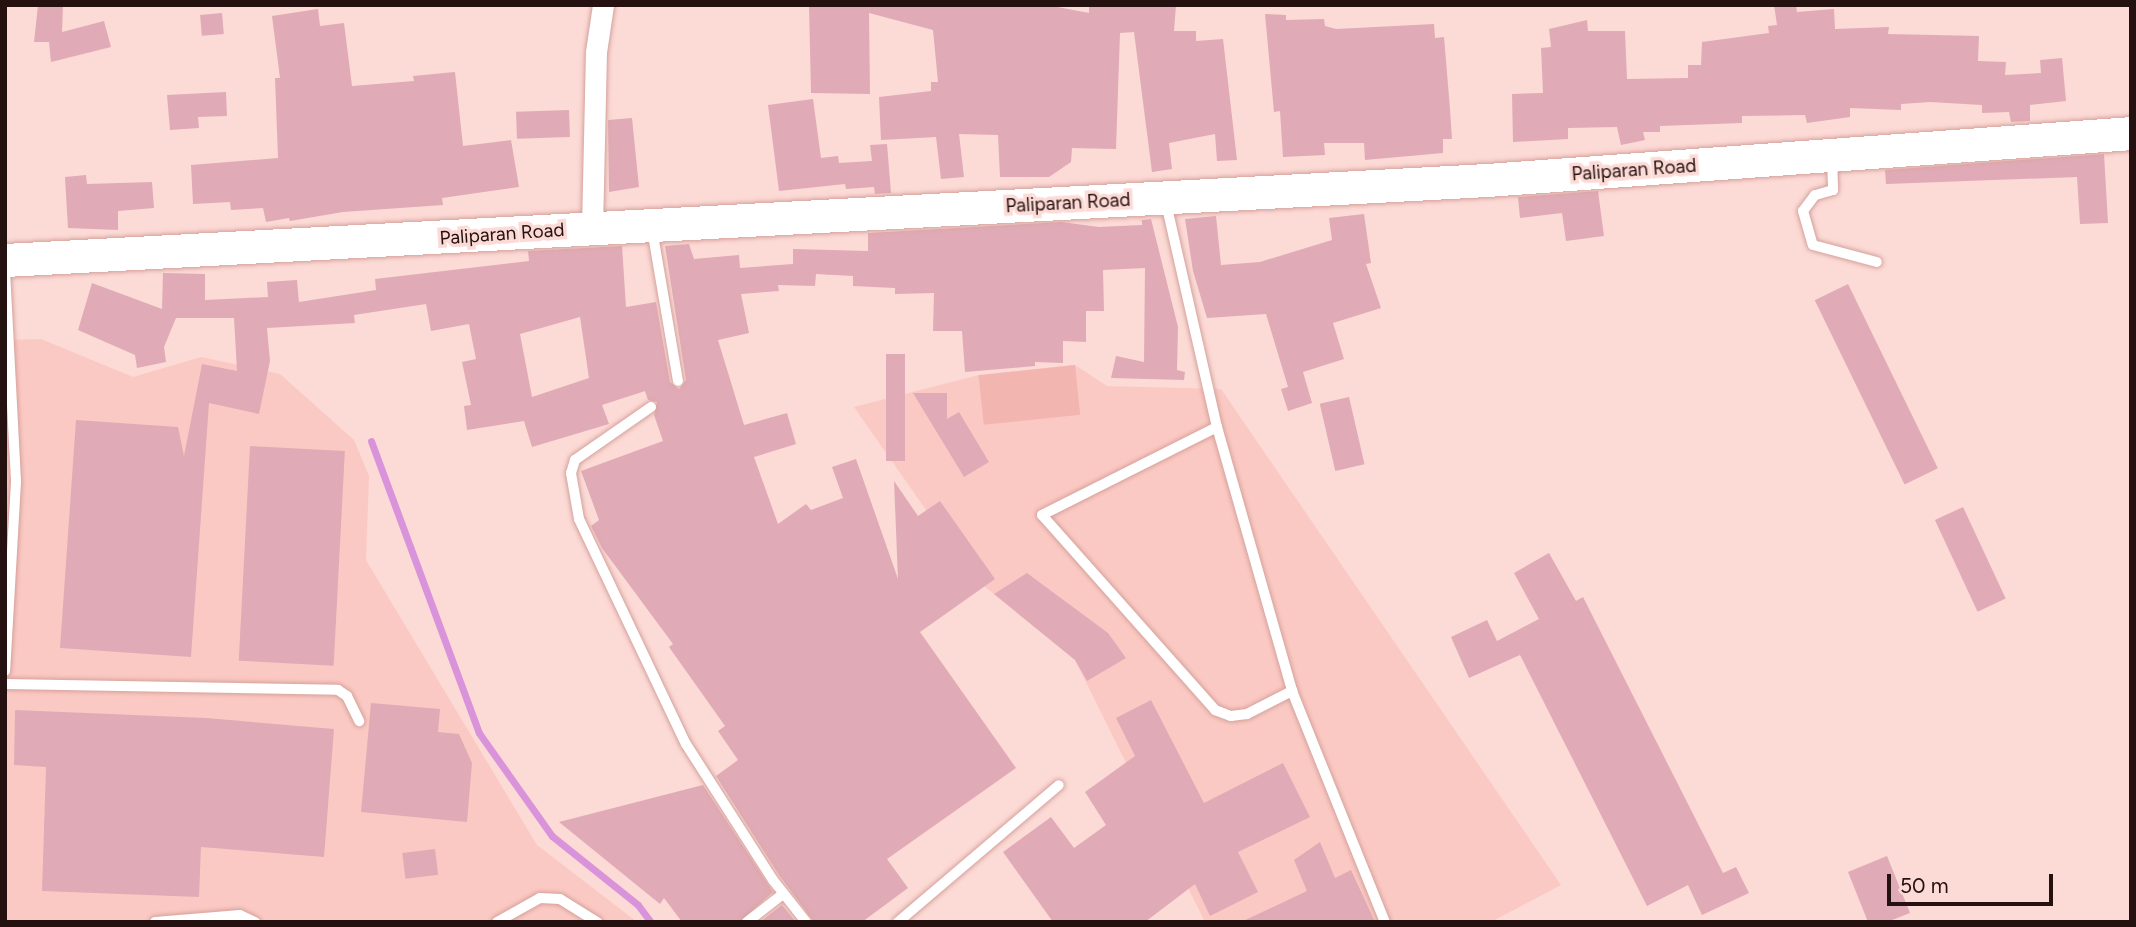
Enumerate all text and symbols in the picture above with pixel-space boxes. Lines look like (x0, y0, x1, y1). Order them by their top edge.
street label: Paliparan Road (1571, 154, 1697, 186)
street label: Paliparan Road (1005, 188, 1131, 218)
street label: Paliparan Road (439, 218, 565, 250)
scale bar (1891, 860, 2057, 904)
text: 50 m (1900, 873, 1949, 898)

